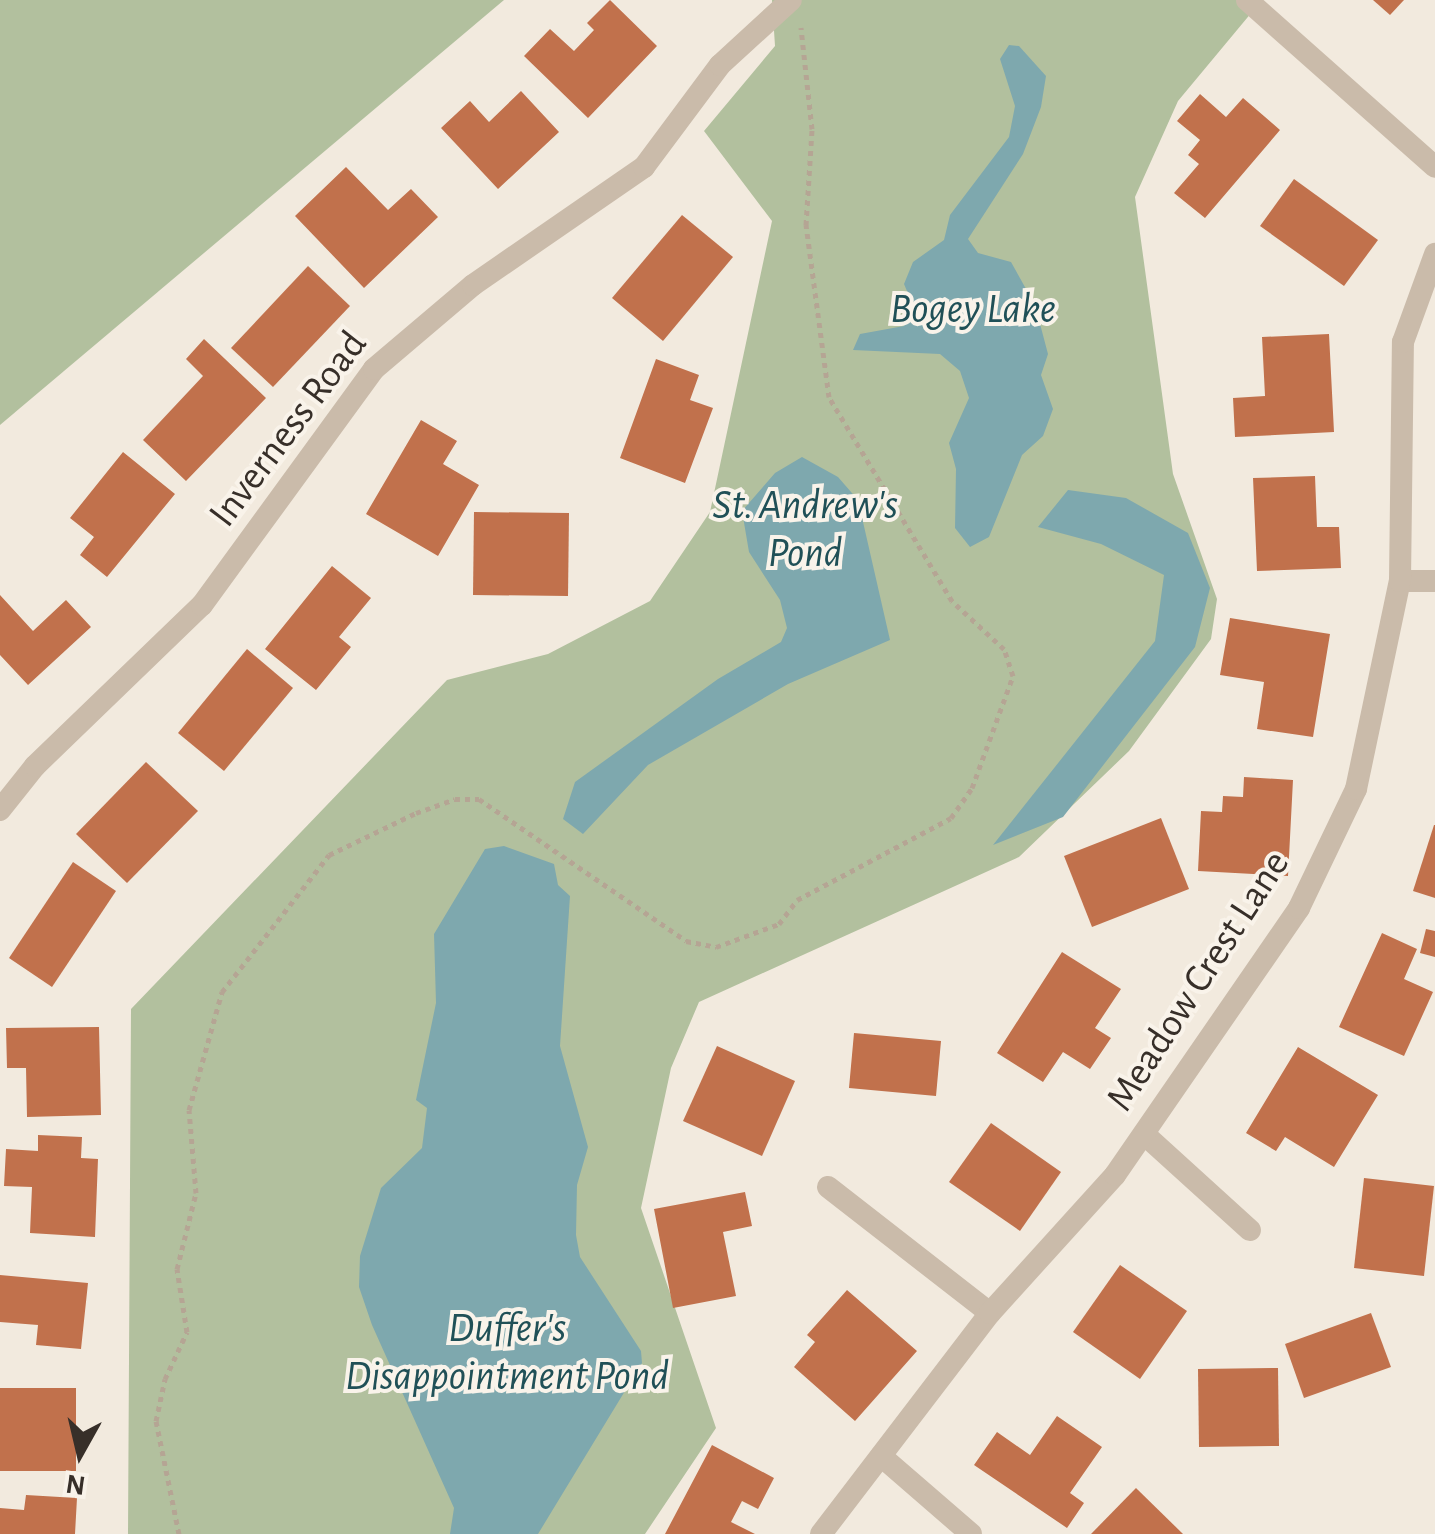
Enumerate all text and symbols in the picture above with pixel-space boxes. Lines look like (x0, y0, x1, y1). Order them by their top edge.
water label: Bogey Lake (890, 284, 1056, 334)
street label: Inverness Road (199, 322, 377, 536)
water label: St. Andrew's Pond (712, 480, 898, 578)
street label: Meadow Crest Lane (1096, 842, 1300, 1120)
water label: Duffer's Disappointment Pond (345, 1303, 669, 1402)
north arrow (30, 1404, 130, 1504)
text: N (64, 1468, 87, 1499)

